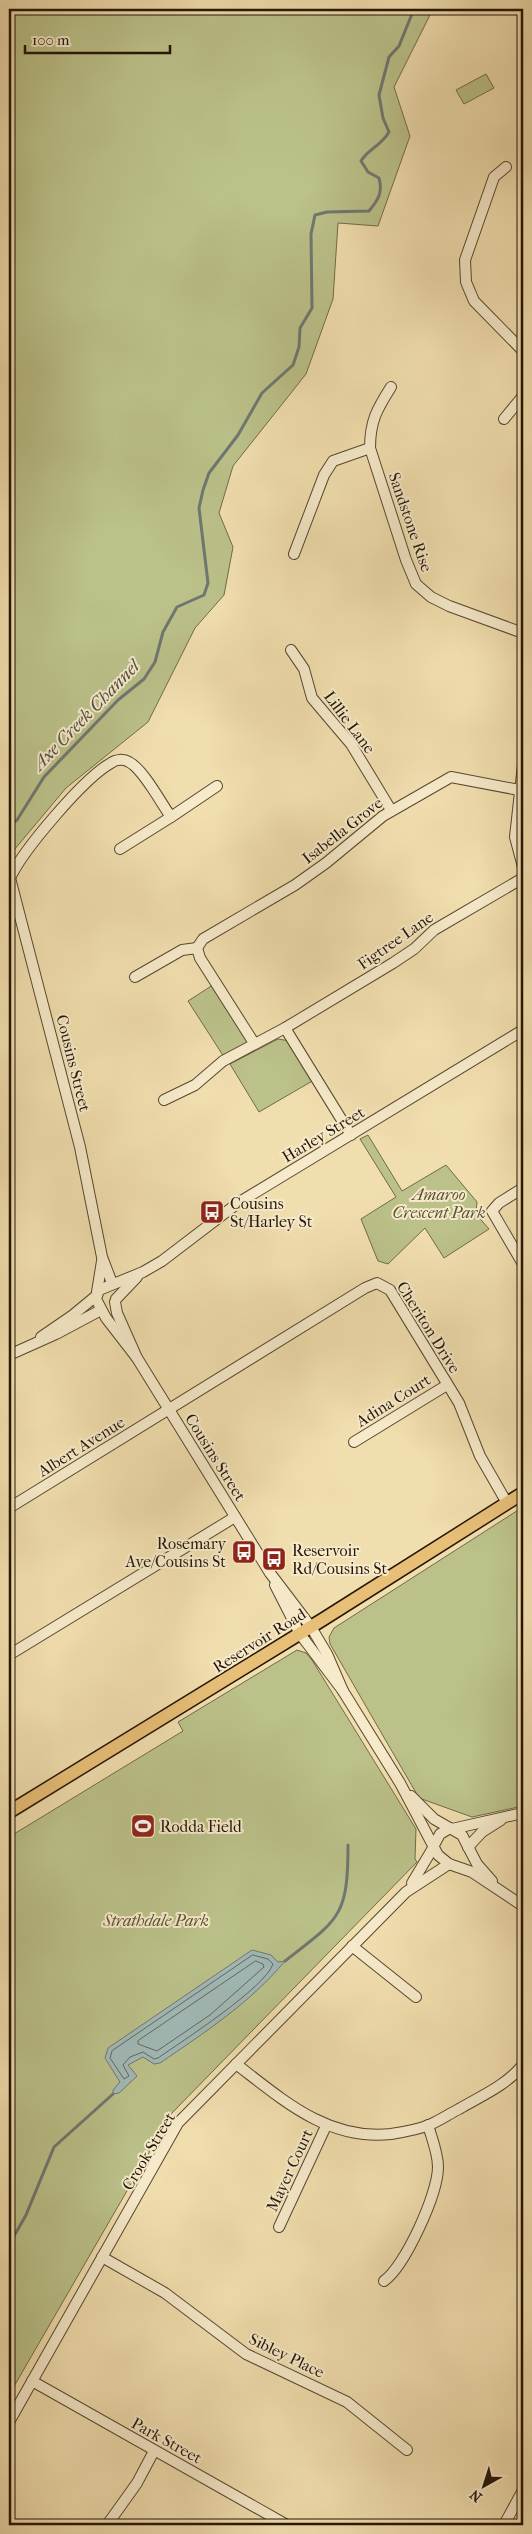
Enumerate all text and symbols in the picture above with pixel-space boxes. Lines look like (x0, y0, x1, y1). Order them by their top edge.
scale bar (25, 22, 170, 54)
text: 100 m (32, 31, 70, 49)
street label: Sandstone Rise (385, 470, 436, 574)
water label: Axe Creek Channel (27, 654, 146, 776)
street label: Lillie Lane (320, 687, 379, 757)
street label: Isabella Grove (298, 793, 386, 868)
street label: Figtree Lane (354, 907, 437, 973)
street label: Cousins Street (52, 1013, 95, 1114)
street label: Harley Street (279, 1102, 368, 1166)
park label: Amaroo Crescent Park (392, 1185, 486, 1222)
place label: Cousins St/Harley St (230, 1194, 313, 1231)
bus stop icon: Cousins St/Harley St (199, 1199, 225, 1225)
street label: Cheriton Drive (393, 1278, 464, 1377)
street label: Adina Court (352, 1370, 434, 1431)
street label: Cousins Street (181, 1410, 250, 1505)
street label: Albert Avenue (34, 1412, 128, 1481)
place label: Rosemary Ave/Cousins St (124, 1534, 226, 1571)
bus stop icon: Rosemary Ave/Cousins St (231, 1539, 257, 1565)
place label: Reservoir Rd/Cousins St (292, 1541, 387, 1578)
bus stop icon: Reservoir Rd/Cousins St (261, 1546, 287, 1572)
street label: Reservoir Road (209, 1604, 310, 1677)
sports icon: Rodda Field (130, 1813, 156, 1839)
place label: Rodda Field (160, 1817, 242, 1836)
park label: Strathdale Park (102, 1911, 209, 1930)
street label: Crook Street (118, 2109, 179, 2194)
street label: Mayer Court (262, 2126, 317, 2214)
street label: Sibley Place (246, 2329, 328, 2382)
street label: Park Street (128, 2413, 205, 2468)
north arrow (460, 2462, 510, 2512)
text: N (466, 2486, 486, 2506)

